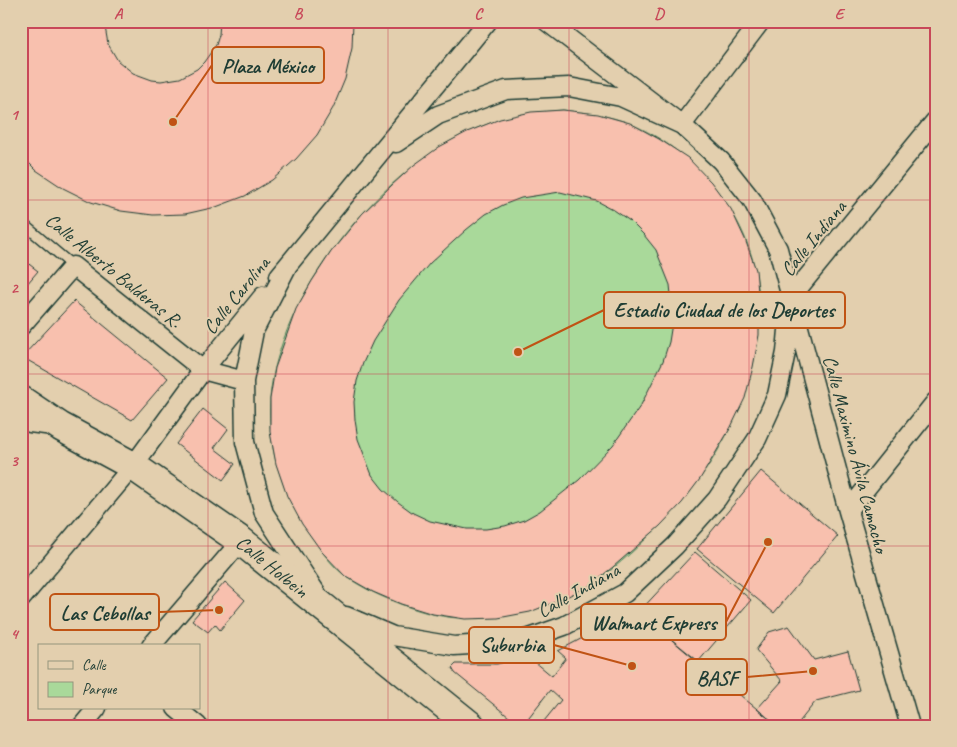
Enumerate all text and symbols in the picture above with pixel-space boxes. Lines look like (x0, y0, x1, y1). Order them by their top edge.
text: A (114, 4, 124, 24)
text: B (294, 4, 304, 24)
text: C (474, 4, 484, 24)
text: D (654, 4, 665, 24)
text: E (835, 4, 846, 24)
callout: Plaza México (212, 47, 324, 83)
text: Plaza México (222, 53, 317, 79)
text: 1 (10, 105, 19, 125)
street label: Calle Indiana (775, 194, 853, 281)
street label: Calle Alberto Balderas R. (40, 207, 187, 333)
street label: Calle Carolina (198, 250, 276, 339)
text: 2 (10, 278, 19, 298)
callout: Estadio Ciudad de los Deportes (604, 292, 845, 328)
text: Estadio Ciudad de los Deportes (614, 297, 837, 323)
street label: Calle Maximino Ávila Camacho (817, 353, 894, 557)
text: 3 (10, 451, 19, 471)
street label: Calle Holbein (231, 530, 314, 604)
street label: Calle Indiana (533, 557, 626, 623)
callout: Las Cebollas (50, 594, 159, 630)
text: Las Cebollas (60, 600, 152, 626)
callout: Walmart Express (581, 604, 726, 640)
text: Walmart Express (592, 610, 719, 636)
text: 4 (10, 624, 19, 644)
callout: Suburbia (469, 627, 554, 663)
text: Suburbia (480, 632, 546, 658)
legend (38, 644, 200, 710)
text: Calle (82, 656, 107, 675)
callout: BASF (686, 659, 747, 695)
text: BASF (696, 665, 742, 691)
text: Parque (82, 680, 118, 699)

